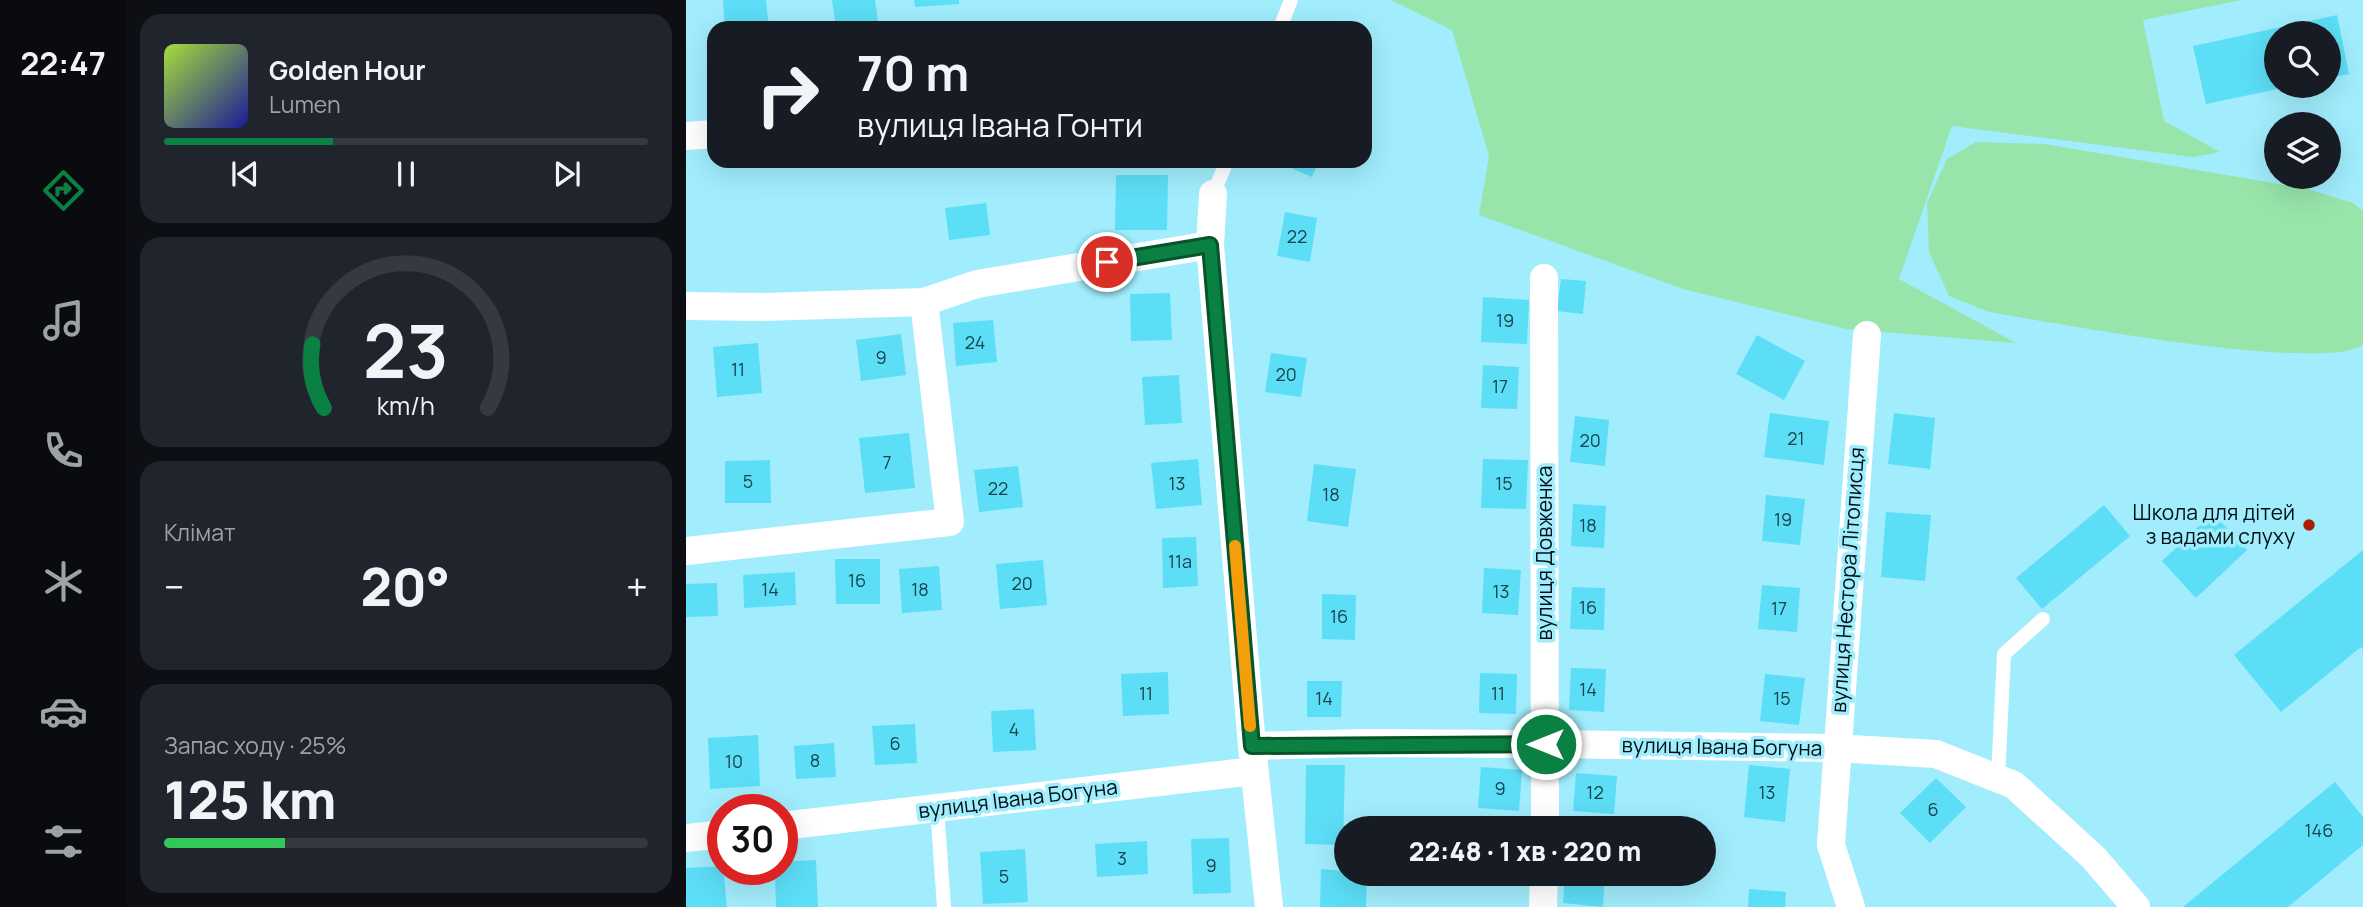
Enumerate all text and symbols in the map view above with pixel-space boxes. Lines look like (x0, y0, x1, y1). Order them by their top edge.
map controls (2264, 21, 2341, 189)
button: search (2264, 21, 2341, 98)
text: 70 m (857, 39, 969, 106)
text: 22:47 (20, 41, 106, 85)
icon: right (742, 49, 833, 140)
text: Golden Hour (269, 52, 426, 88)
text: Lumen (269, 88, 341, 120)
text: вулиця Івана Гонти (857, 103, 1143, 147)
button: layers (2264, 112, 2341, 189)
icon: previous (226, 155, 264, 193)
icon: pause (387, 155, 425, 193)
icon: next (548, 155, 586, 193)
icon: directions (39, 166, 88, 215)
house number: 22 (1287, 224, 1307, 248)
pin (1077, 232, 1137, 292)
icon: arrive (1088, 243, 1126, 281)
icon: music (39, 296, 88, 345)
text: 23 (363, 300, 449, 400)
house number: 19 (1496, 308, 1514, 332)
house number: 24 (965, 330, 985, 354)
house number: 9 (875, 345, 887, 369)
house number: 11 (731, 357, 745, 381)
house number: 20 (1275, 362, 1297, 386)
house number: 17 (1492, 374, 1508, 398)
text: km/h (377, 388, 435, 423)
icon: phone (39, 426, 88, 475)
house number: 21 (1787, 426, 1805, 450)
house number: 20 (1579, 428, 1601, 452)
street label: вулиця Нестора Літописця (1824, 446, 1870, 714)
house number: 7 (882, 450, 892, 474)
street label: вулиця Довженка (1530, 466, 1558, 640)
house number: 5 (743, 469, 753, 493)
house number: 13 (1169, 471, 1185, 495)
house number: 15 (1495, 471, 1513, 495)
house number: 22 (988, 476, 1008, 500)
house number: 18 (1322, 482, 1340, 506)
place label: Школа для дітей з вадами слуху (2133, 498, 2295, 550)
house number: 19 (1774, 507, 1792, 531)
house number: 18 (1579, 513, 1597, 537)
text: Клімат (164, 516, 236, 548)
marker: Школа для дітей з вадами слуху (2301, 517, 2317, 533)
house number: 11а (1168, 549, 1192, 573)
text: 20° (360, 551, 450, 622)
icon: climate (39, 557, 88, 606)
text: − (164, 560, 185, 612)
text: + (626, 560, 648, 612)
house number: 16 (848, 568, 866, 592)
house number: 20 (1011, 571, 1033, 595)
house number: 14 (761, 577, 779, 601)
house number: 18 (911, 577, 929, 601)
house number: 13 (1493, 579, 1509, 603)
house number: 16 (1579, 595, 1597, 619)
house number: 17 (1771, 596, 1787, 620)
house number: 16 (1330, 604, 1348, 628)
house number: 14 (1579, 677, 1597, 701)
house number: 11 (1139, 681, 1153, 705)
house number: 11 (1491, 681, 1505, 705)
house number: 14 (1315, 686, 1333, 710)
house number: 15 (1773, 686, 1791, 710)
icon: car (39, 687, 88, 736)
position arrow (1509, 707, 1583, 781)
house number: 4 (1009, 717, 1019, 741)
text: Запас ходу · 25% (164, 729, 346, 761)
street label: вулиця Івана Богуна (1621, 730, 1823, 762)
house number: 6 (889, 731, 901, 755)
house number: 8 (810, 748, 820, 772)
house number: 10 (725, 749, 743, 773)
text: 125 km (164, 764, 336, 835)
street label: вулиця Івана Богуна (917, 772, 1119, 824)
house number: 9 (1494, 776, 1506, 800)
house number: 12 (1586, 780, 1604, 804)
house number: 13 (1759, 780, 1775, 804)
speed limit sign: 30 (707, 794, 798, 885)
house number: 6 (1927, 797, 1939, 821)
icon: filters (39, 817, 88, 866)
house number: 146 (2305, 818, 2333, 842)
text: 22:48 · 1 хв · 220 m (1409, 833, 1641, 869)
house number: 3 (1117, 846, 1127, 870)
house number: 9 (1205, 853, 1217, 877)
house number: 5 (999, 864, 1009, 888)

